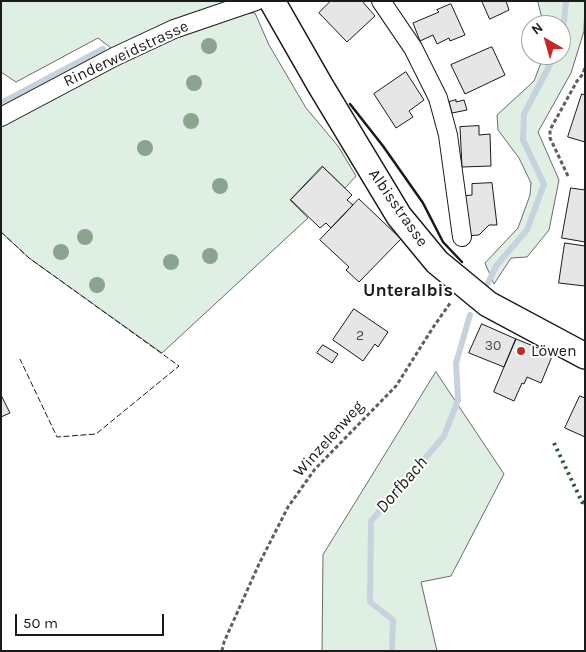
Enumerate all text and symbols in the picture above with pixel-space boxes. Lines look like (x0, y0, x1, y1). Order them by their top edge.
north arrow (521, 15, 571, 65)
street label: Rinderweidstrasse (60, 17, 192, 91)
text: N (528, 19, 546, 38)
street label: Albisstrasse (364, 165, 432, 251)
district label: Unteralbis (363, 280, 453, 302)
house number: 2 (356, 328, 364, 344)
house number: 30 (485, 338, 501, 354)
place label: Löwen (531, 341, 577, 361)
marker: Löwen (515, 345, 527, 357)
street label: Winzelenweg (290, 397, 368, 481)
water label: Dorfbach (372, 452, 432, 518)
scale bar (18, 604, 166, 636)
text: 50 m (23, 614, 58, 632)

